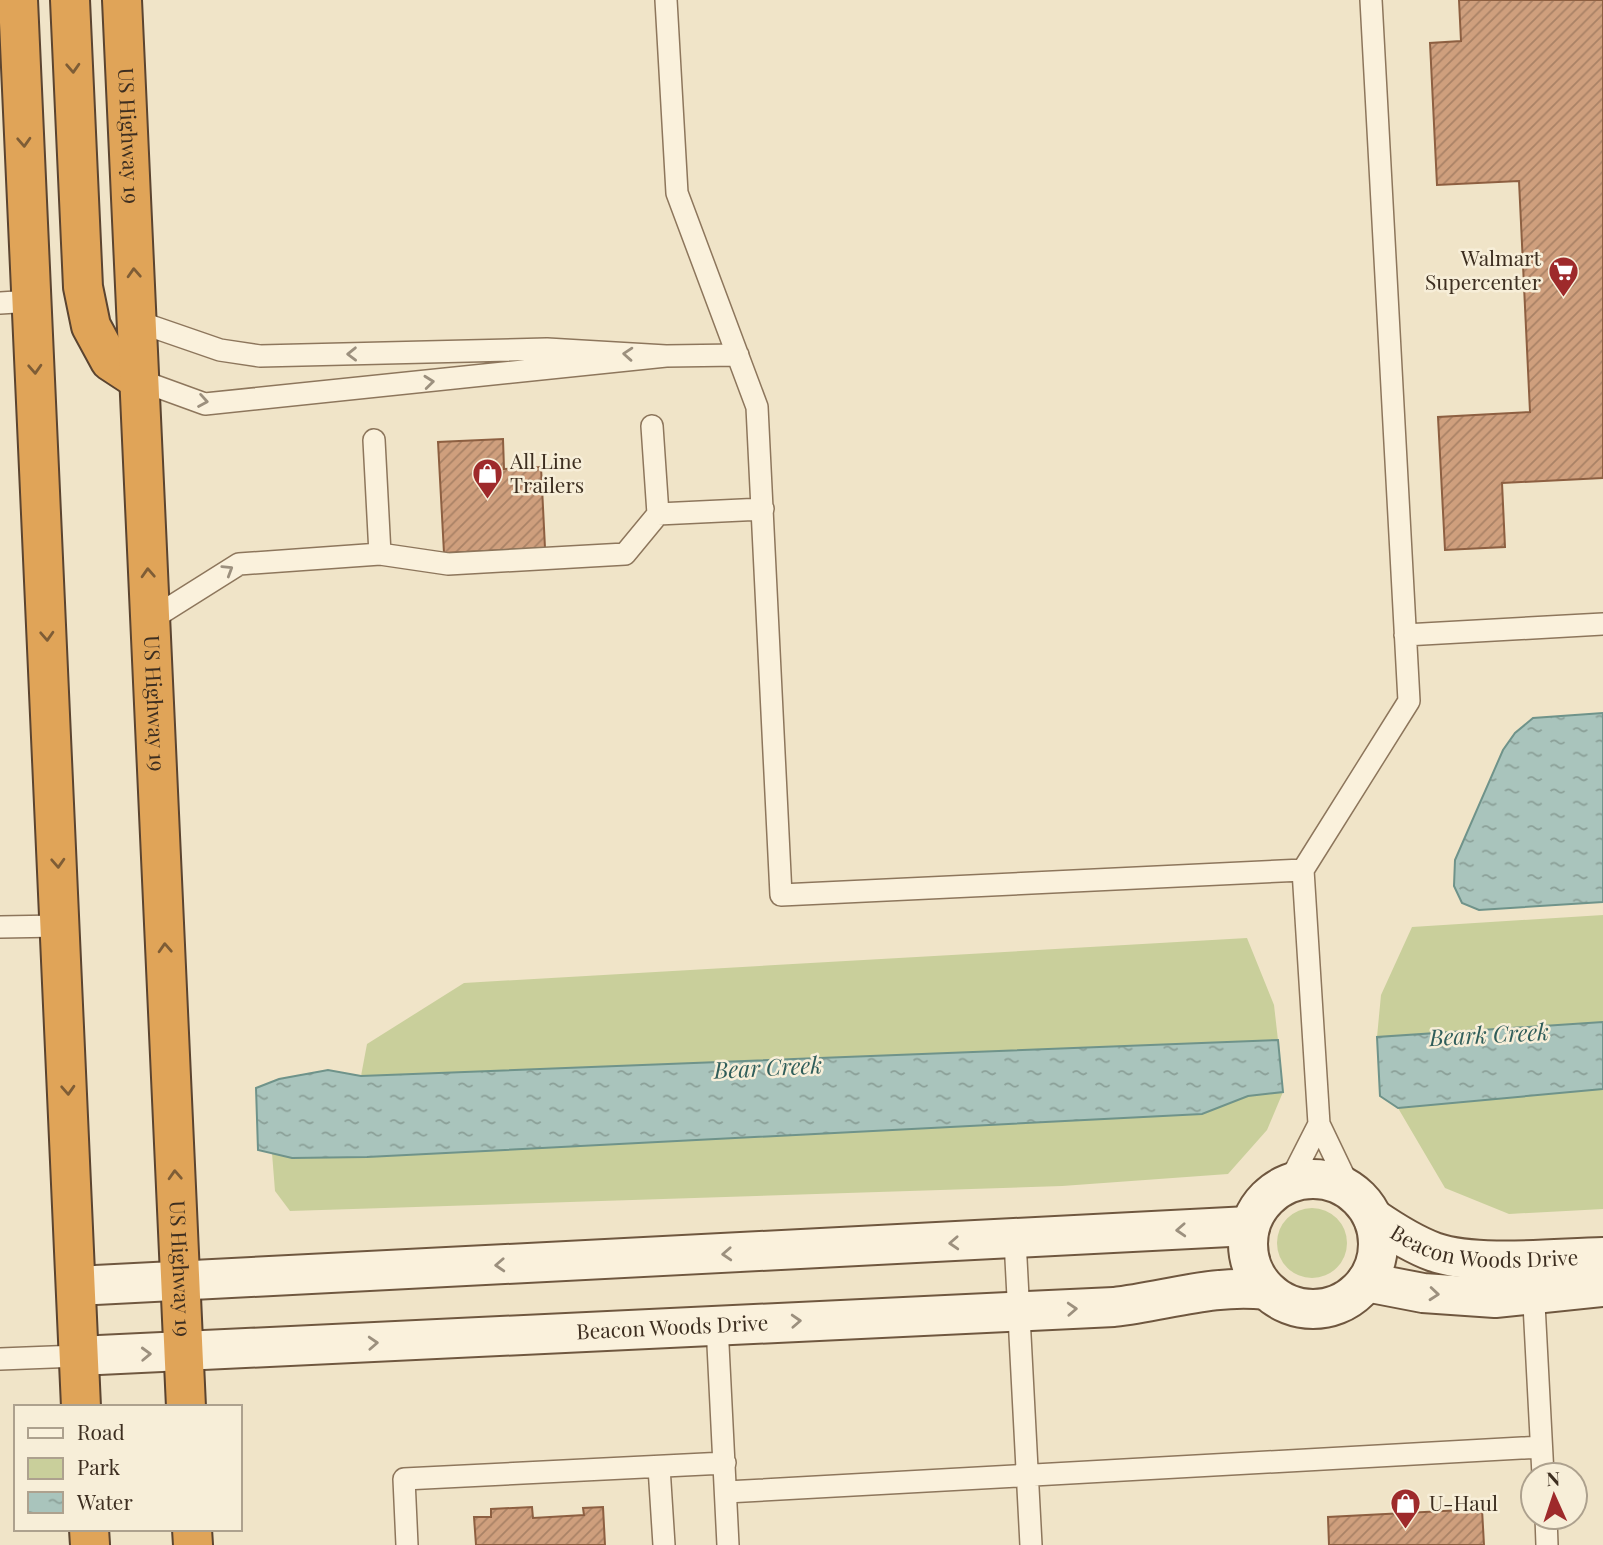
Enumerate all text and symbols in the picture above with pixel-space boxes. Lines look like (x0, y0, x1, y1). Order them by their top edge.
one-way arrow (65, 63, 80, 74)
street label: US Highway 19 (113, 67, 147, 205)
one-way arrow (17, 136, 32, 147)
place label: Walmart Supercenter (1425, 243, 1542, 295)
supermarket icon: Walmart Supercenter (1547, 254, 1581, 298)
one-way arrow (127, 267, 142, 278)
one-way arrow (346, 346, 356, 362)
one-way arrow (622, 347, 633, 362)
one-way arrow (27, 364, 42, 375)
one-way arrow (423, 374, 435, 389)
one-way arrow (198, 393, 209, 408)
place label: All Line Trailers (509, 446, 584, 498)
shop icon: All Line Trailers (470, 457, 504, 501)
one-way arrow (221, 566, 234, 579)
one-way arrow (140, 568, 155, 579)
one-way arrow (40, 630, 55, 641)
street label: US Highway 19 (139, 634, 173, 772)
one-way arrow (50, 858, 65, 869)
one-way arrow (157, 942, 172, 953)
water label: Beark Creek (1427, 1015, 1550, 1052)
water label: Bear Creek (712, 1048, 823, 1085)
one-way arrow (60, 1085, 75, 1096)
one-way arrow (168, 1169, 183, 1180)
street label: US Highway 19 (165, 1200, 199, 1337)
street label: Beacon Woods Drive (1386, 1217, 1579, 1273)
one-way arrow (1175, 1223, 1186, 1238)
one-way arrow (948, 1235, 959, 1250)
one-way arrow (721, 1246, 732, 1261)
one-way arrow (494, 1258, 505, 1273)
one-way arrow (1429, 1286, 1440, 1301)
one-way arrow (1067, 1301, 1078, 1316)
street label: Beacon Woods Drive (576, 1307, 769, 1344)
one-way arrow (791, 1314, 802, 1329)
one-way arrow (368, 1336, 379, 1351)
one-way arrow (141, 1346, 152, 1361)
legend (14, 1405, 242, 1531)
text: Road (77, 1417, 125, 1445)
text: Park (77, 1452, 121, 1480)
north arrow (1519, 1461, 1589, 1531)
text: N (1546, 1465, 1561, 1491)
text: Water (76, 1487, 133, 1515)
shop icon: U-Haul (1389, 1487, 1423, 1531)
place label: U-Haul (1429, 1488, 1498, 1516)

